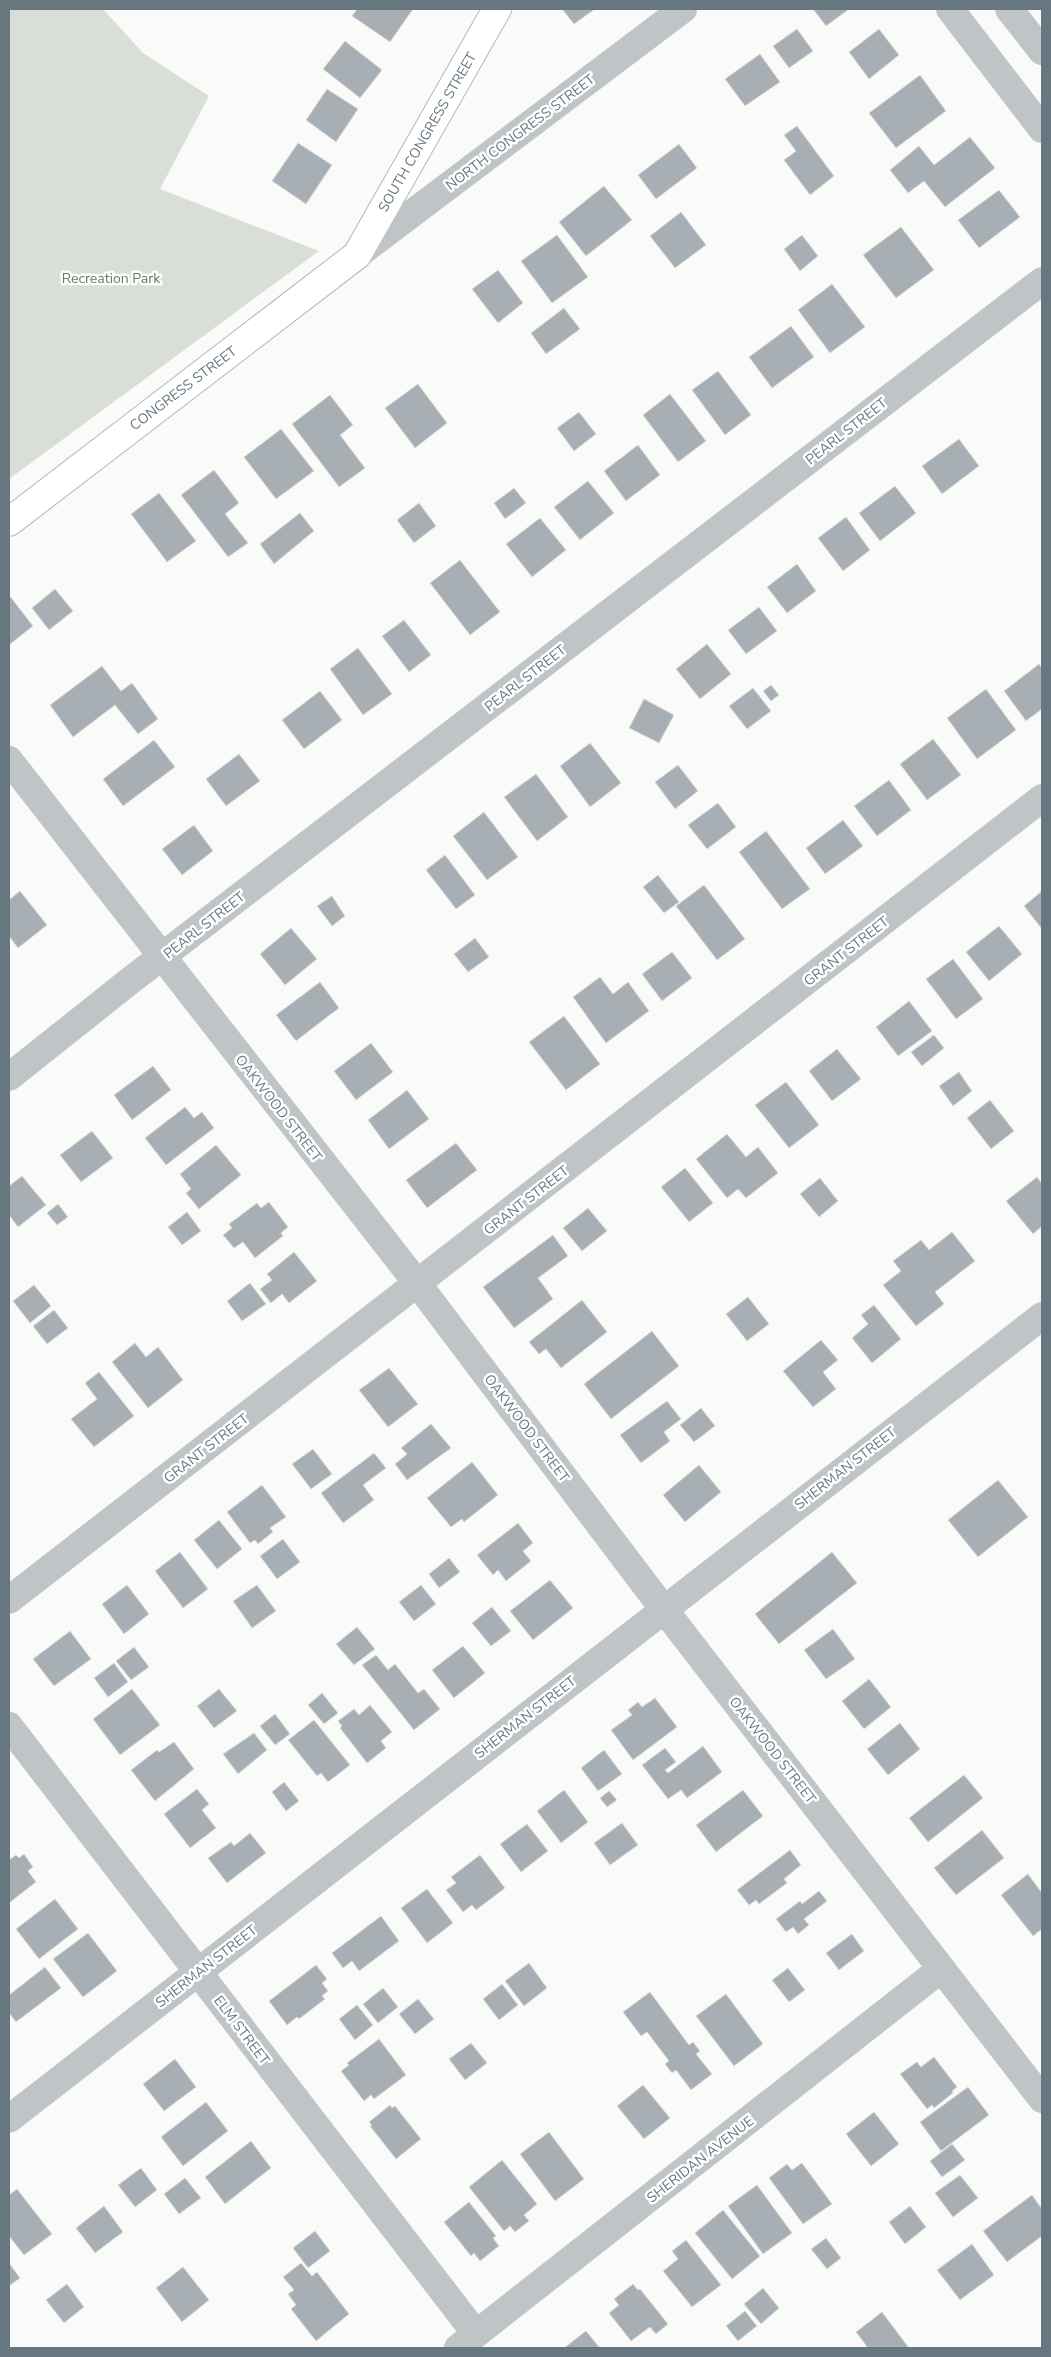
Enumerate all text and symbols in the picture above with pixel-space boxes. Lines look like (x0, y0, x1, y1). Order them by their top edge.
street label: SOUTH CONGRESS STREET (374, 48, 481, 216)
street label: NORTH CONGRESS STREET (442, 70, 599, 195)
park label: Recreation Park (62, 269, 161, 288)
street label: CONGRESS STREET (126, 342, 241, 435)
street label: PEARL STREET (802, 393, 891, 469)
street label: PEARL STREET (481, 640, 570, 716)
street label: PEARL STREET (160, 887, 249, 963)
street label: GRANT STREET (800, 912, 893, 991)
street label: OAKWOOD STREET (231, 1051, 327, 1166)
street label: GRANT STREET (480, 1161, 573, 1240)
street label: OAKWOOD STREET (480, 1370, 574, 1487)
street label: GRANT STREET (160, 1409, 253, 1488)
street label: SHERMAN STREET (791, 1422, 900, 1514)
street label: SHERMAN STREET (471, 1671, 580, 1763)
street label: OAKWOOD STREET (725, 1693, 821, 1808)
street label: SHERMAN STREET (152, 1920, 261, 2012)
street label: ELM STREET (209, 1992, 274, 2069)
street label: SHERIDAN AVENUE (643, 2112, 758, 2207)

